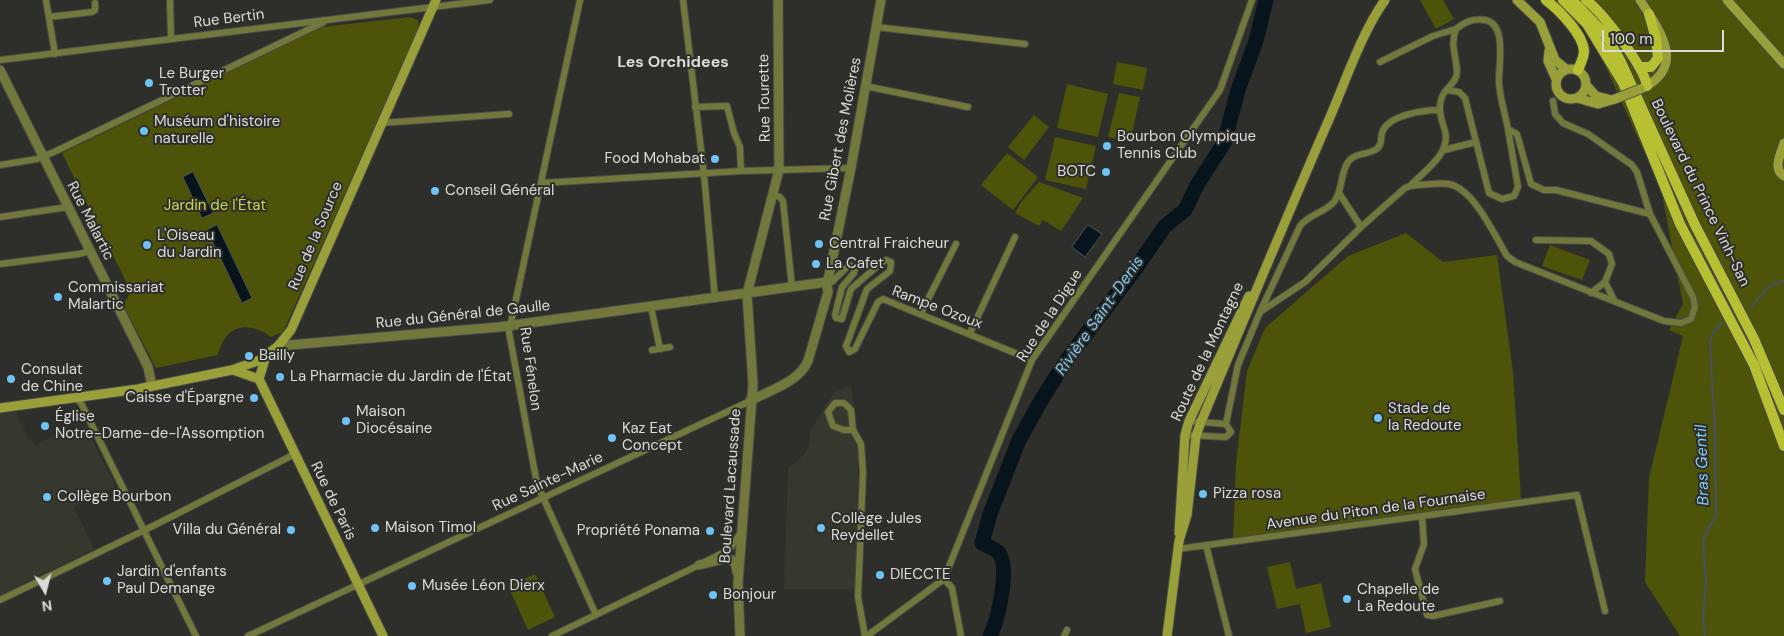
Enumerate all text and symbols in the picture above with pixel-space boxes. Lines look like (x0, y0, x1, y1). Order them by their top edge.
street label: Rue Bertin (193, 6, 265, 32)
scale bar (1604, 20, 1726, 52)
text: 100 m (1610, 29, 1653, 49)
district label: Les Orchidees (617, 53, 729, 73)
street label: Rue Tourette (755, 54, 775, 142)
street label: Rue Gibert des Molières (816, 56, 866, 222)
place label: Le Burger Trotter (159, 65, 224, 100)
marker: Le Burger Trotter (143, 77, 155, 89)
street label: Boulevard du Prince Vinh-San (1647, 96, 1753, 290)
place label: Muséum d'histoire naturelle (154, 113, 280, 148)
marker: Muséum d'histoire naturelle (138, 125, 150, 137)
place label: Bourbon Olympique Tennis Club (1117, 128, 1256, 163)
marker: Bourbon Olympique Tennis Club (1101, 140, 1113, 152)
place label: Food Mohabat (605, 150, 705, 168)
marker: Food Mohabat (709, 153, 721, 165)
place label: BOTC (1057, 163, 1096, 181)
marker: BOTC (1100, 166, 1112, 178)
street label: Rue Malartic (62, 179, 118, 263)
street label: Rue de la Source (285, 179, 347, 293)
place label: Conseil Général (445, 182, 554, 200)
marker: Conseil Général (429, 185, 441, 197)
park label: Jardin de l'État (164, 197, 266, 215)
place label: L'Oiseau du Jardin (157, 227, 222, 262)
place label: Central Fraicheur (829, 235, 949, 253)
marker: Central Fraicheur (813, 238, 825, 250)
marker: L'Oiseau du Jardin (141, 239, 153, 251)
water label: Rivière Saint-Denis (1052, 253, 1148, 379)
place label: La Cafet (826, 255, 884, 273)
marker: La Cafet (810, 258, 822, 270)
street label: Rue de la Digue (1013, 266, 1087, 366)
place label: Commissariat Malartic (68, 279, 164, 314)
street label: Route de la Montagne (1168, 280, 1248, 424)
street label: Rampe Ozoux (889, 282, 985, 334)
marker: Commissariat Malartic (52, 291, 64, 303)
street label: Rue du Général de Gaulle (375, 297, 551, 333)
street label: Rue Fénelon (515, 326, 545, 412)
place label: Bailly (259, 347, 295, 365)
marker: Bailly (243, 350, 255, 362)
place label: Consulat de Chine (21, 361, 83, 396)
place label: La Pharmacie du Jardin de l'État (290, 368, 512, 386)
marker: La Pharmacie du Jardin de l'État (274, 371, 286, 383)
marker: Consulat de Chine (5, 373, 17, 385)
place label: Caisse d'Épargne (125, 389, 244, 407)
marker: Caisse d'Épargne (248, 392, 260, 404)
place label: Stade de la Redoute (1388, 400, 1462, 435)
place label: Maison Diocésaine (356, 403, 432, 438)
place label: Église Notre-Dame-de-l'Assomption (55, 408, 264, 443)
street label: Boulevard Lacaussade (717, 408, 745, 564)
marker: Stade de la Redoute (1372, 412, 1384, 424)
marker: Maison Diocésaine (340, 415, 352, 427)
marker: Église Notre-Dame-de-l'Assomption (39, 420, 51, 432)
place label: Kaz Eat Concept (622, 420, 682, 455)
water label: Bras Gentil (1692, 424, 1714, 506)
marker: Kaz Eat Concept (606, 432, 618, 444)
street label: Rue Sainte-Marie (490, 449, 606, 515)
street label: Rue de Paris (306, 459, 360, 543)
place label: Pizza rosa (1213, 485, 1281, 503)
street label: Avenue du Piton de la Fournaise (1265, 486, 1487, 534)
place label: Collège Bourbon (57, 488, 171, 506)
marker: Pizza rosa (1197, 488, 1209, 500)
marker: Collège Bourbon (41, 491, 53, 503)
place label: Collège Jules Reydellet (831, 510, 922, 545)
place label: Maison Timol (385, 519, 476, 537)
place label: Villa du Général (172, 521, 281, 539)
marker: Maison Timol (369, 522, 381, 534)
place label: Propriété Ponama (577, 522, 700, 540)
marker: Collège Jules Reydellet (815, 522, 827, 534)
marker: Villa du Général (285, 524, 297, 536)
marker: Propriété Ponama (704, 525, 716, 537)
place label: Jardin d'enfants Paul Demange (117, 563, 227, 598)
north arrow (20, 566, 70, 616)
place label: DIECCTE (890, 566, 950, 584)
marker: DIECCTE (874, 569, 886, 581)
marker: Jardin d'enfants Paul Demange (101, 575, 113, 587)
place label: Musée Léon Dierx (422, 577, 545, 595)
marker: Musée Léon Dierx (406, 580, 418, 592)
place label: Chapelle de La Redoute (1357, 581, 1440, 616)
place label: Bonjour (723, 586, 776, 604)
marker: Bonjour (707, 589, 719, 601)
marker: Chapelle de La Redoute (1341, 593, 1353, 605)
text: N (41, 596, 53, 615)

